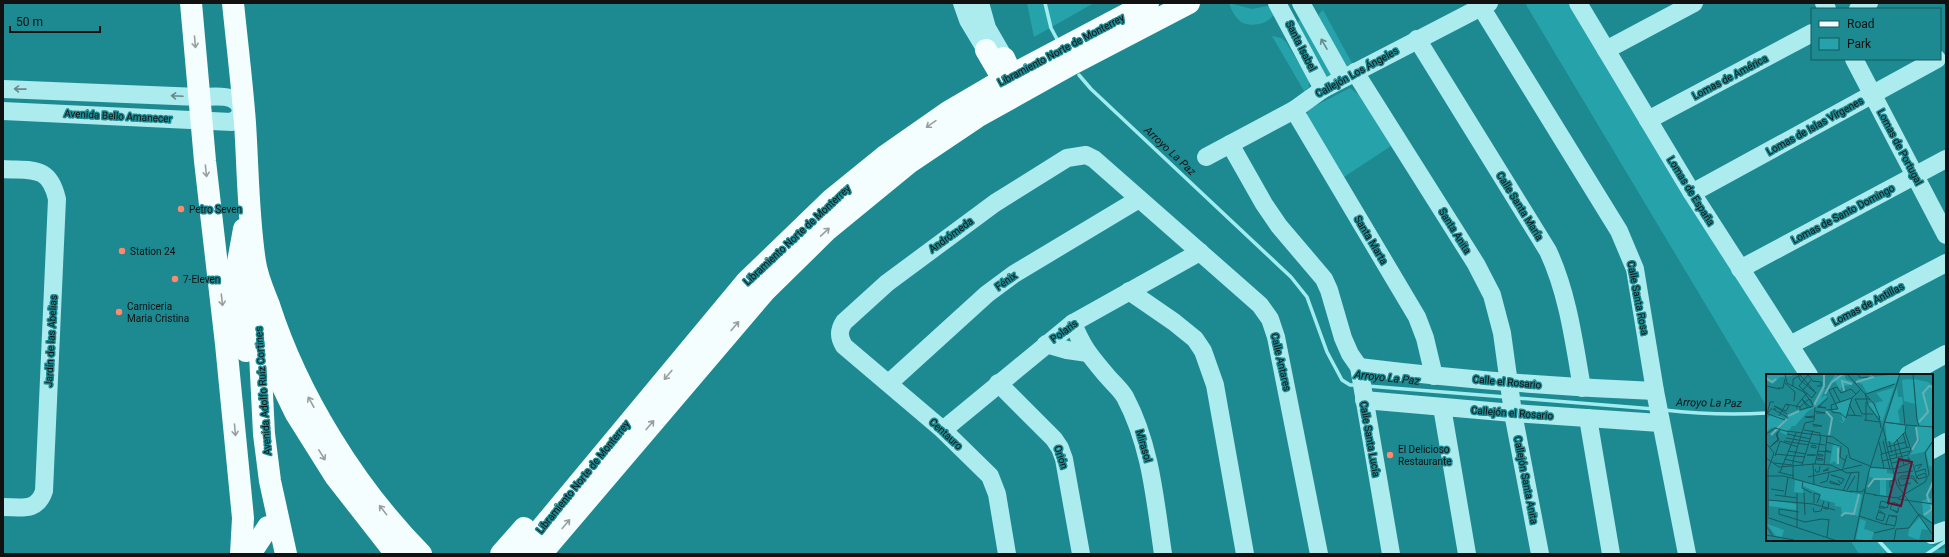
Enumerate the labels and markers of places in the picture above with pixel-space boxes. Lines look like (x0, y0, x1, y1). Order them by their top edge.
marker: Petro Seven (176, 204, 186, 214)
place label: Petro Seven (189, 204, 242, 215)
marker: Station 24 (117, 246, 127, 256)
place label: Station 24 (130, 246, 176, 257)
marker: 7-Eleven (170, 274, 180, 284)
place label: 7-Eleven (183, 274, 220, 285)
place label: Carniceria Maria Cristina (127, 301, 189, 324)
marker: Carniceria Maria Cristina (114, 307, 124, 317)
place label: El Delicioso Restaurante (1398, 444, 1452, 467)
marker: El Delicioso Restaurante (1385, 450, 1395, 460)

